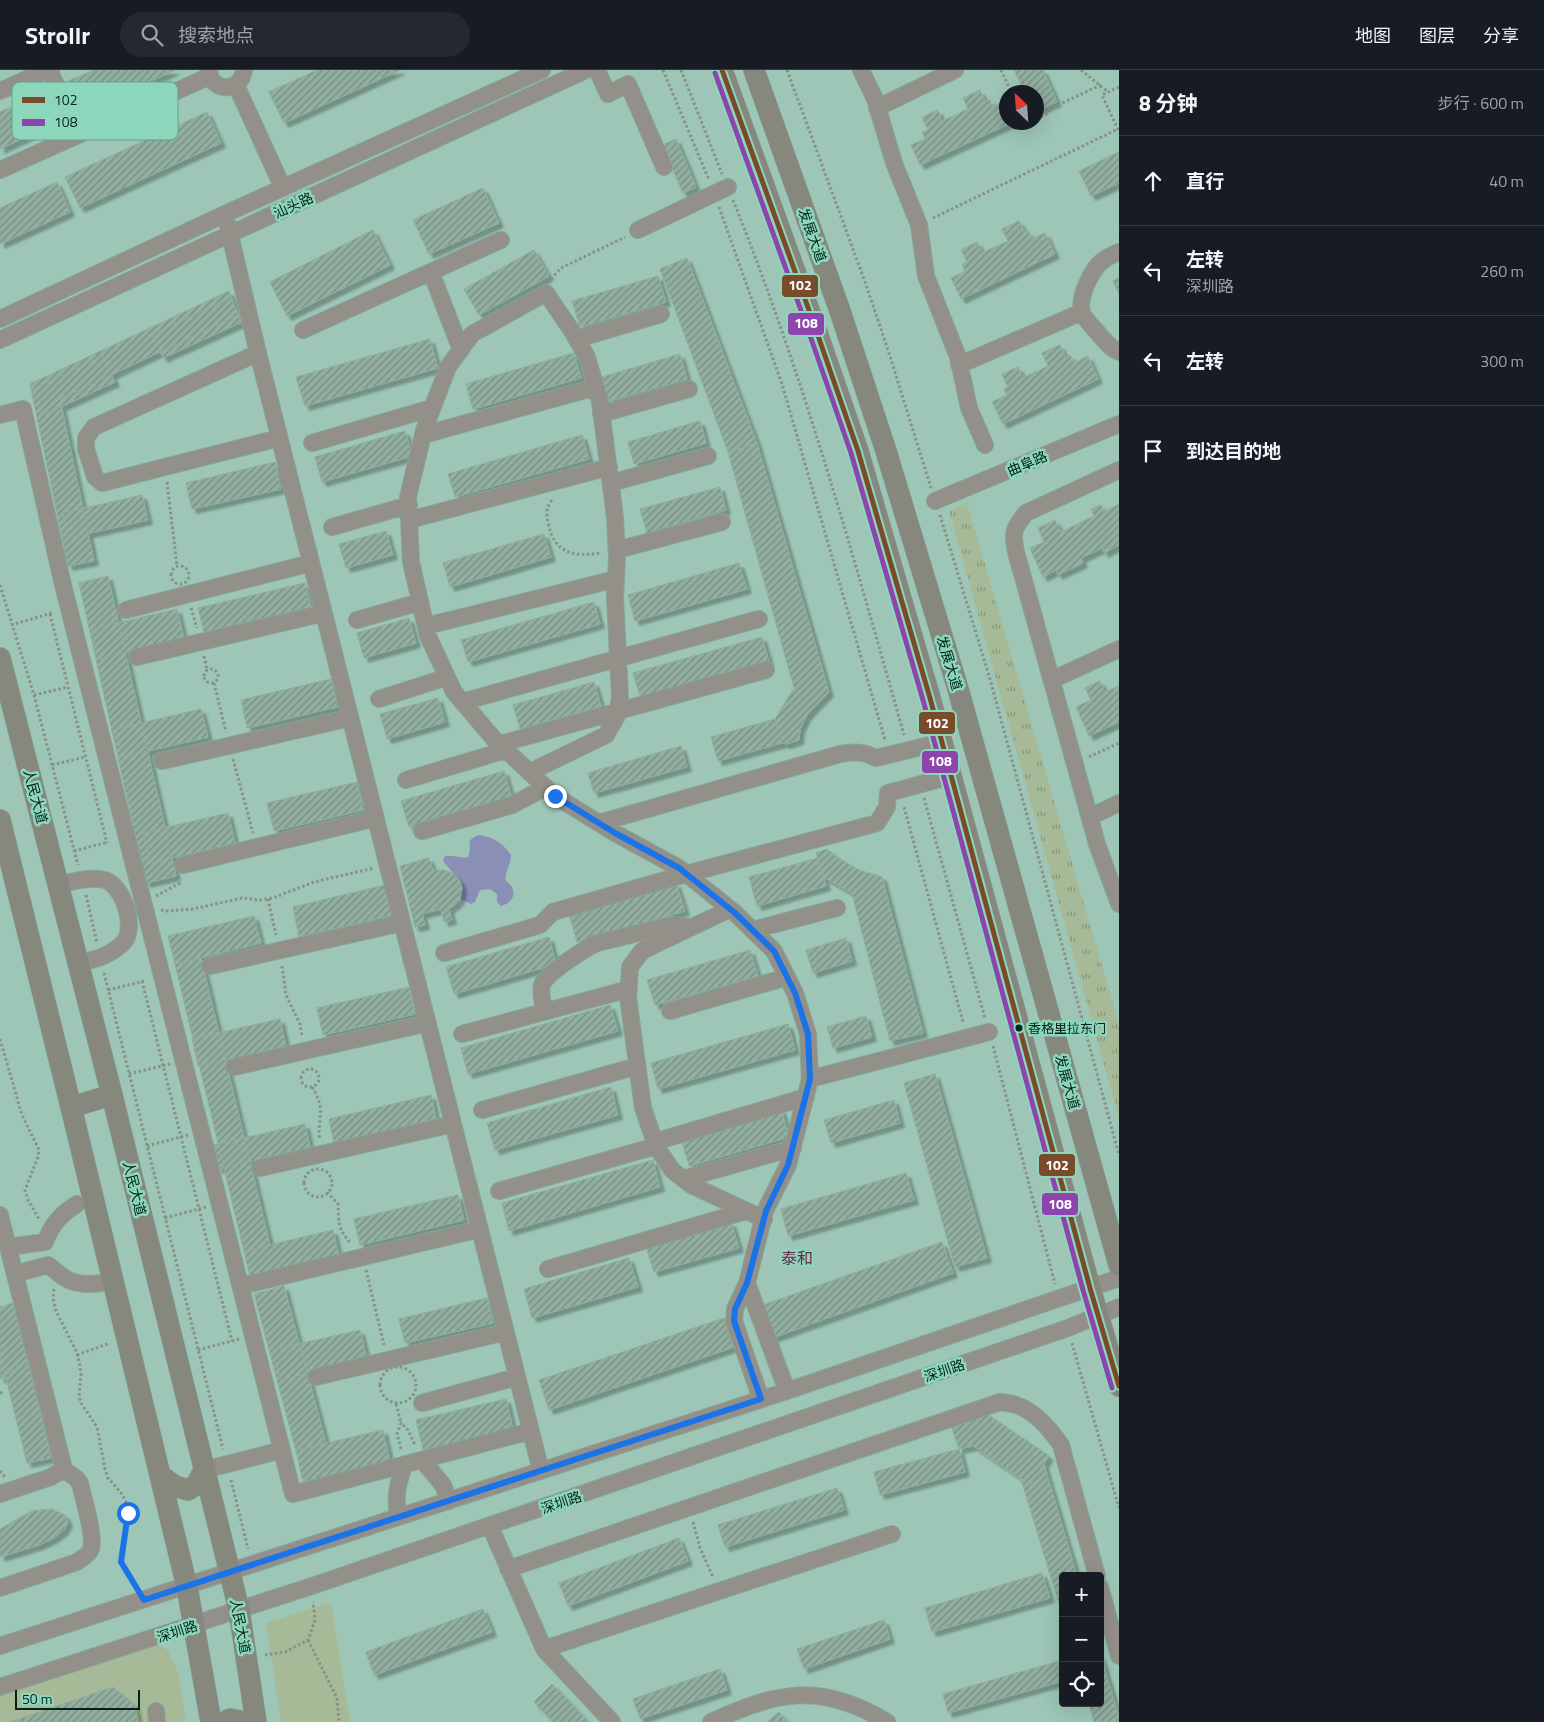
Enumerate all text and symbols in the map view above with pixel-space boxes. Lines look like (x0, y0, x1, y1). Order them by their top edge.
search box (120, 12, 470, 57)
text: Strollr (25, 17, 90, 53)
text: 搜索地点 (178, 20, 254, 49)
icon: search (138, 21, 166, 49)
text: 地图 (1355, 22, 1391, 49)
text: 图层 (1419, 22, 1455, 49)
text: 分享 (1483, 22, 1519, 49)
legend (12, 82, 178, 140)
north arrow (999, 85, 1044, 130)
text: 8 分钟 (1139, 87, 1197, 119)
text: 102 (54, 89, 78, 110)
text: 步行 · 600 m (1438, 91, 1524, 115)
text: 108 (54, 111, 78, 132)
text: 直行 (1186, 166, 1224, 195)
icon: ahead (1139, 167, 1167, 195)
text: 40 m (1489, 169, 1524, 193)
street label: 汕头路 (270, 187, 316, 223)
street label: 发展大道 (794, 205, 832, 265)
text: 左转 (1186, 244, 1224, 273)
icon: left (1139, 257, 1167, 285)
text: 260 m (1480, 259, 1524, 283)
line badge: 102 (781, 274, 819, 298)
text: 102 (788, 274, 812, 295)
text: 深圳路 (1186, 274, 1234, 298)
line badge: 108 (787, 312, 825, 336)
text: 108 (794, 312, 818, 333)
text: 左转 (1186, 346, 1224, 375)
icon: left (1139, 347, 1167, 375)
text: 300 m (1480, 349, 1524, 373)
text: 到达目的地 (1186, 436, 1281, 465)
icon: arrive (1139, 437, 1167, 465)
street label: 曲阜路 (1004, 445, 1050, 481)
street label: 发展大道 (932, 633, 968, 693)
line badge: 102 (918, 711, 956, 735)
text: 102 (925, 712, 949, 733)
line badge: 108 (921, 750, 959, 774)
text: 108 (928, 750, 952, 771)
street label: 人民大道 (19, 766, 53, 826)
route end (544, 785, 567, 808)
place label: 香格里拉东门 (1028, 1018, 1106, 1038)
marker: 香格里拉东门 (1014, 1023, 1024, 1033)
street label: 发展大道 (1050, 1052, 1086, 1112)
line badge: 102 (1038, 1153, 1076, 1177)
text: 102 (1045, 1154, 1069, 1175)
street label: 人民大道 (118, 1158, 152, 1218)
line badge: 108 (1041, 1192, 1079, 1216)
text: 108 (1048, 1193, 1072, 1214)
district label: 泰和 (781, 1246, 813, 1270)
street label: 深圳路 (921, 1353, 967, 1387)
street label: 深圳路 (538, 1485, 584, 1519)
route start (117, 1502, 140, 1525)
map controls (1059, 1572, 1104, 1707)
button: + (1059, 1572, 1104, 1617)
street label: 人民大道 (225, 1597, 257, 1655)
street label: 深圳路 (154, 1615, 200, 1647)
button: − (1059, 1617, 1104, 1662)
button: locate (1059, 1662, 1104, 1707)
scale bar (15, 1687, 140, 1710)
text: 50 m (22, 1688, 52, 1709)

